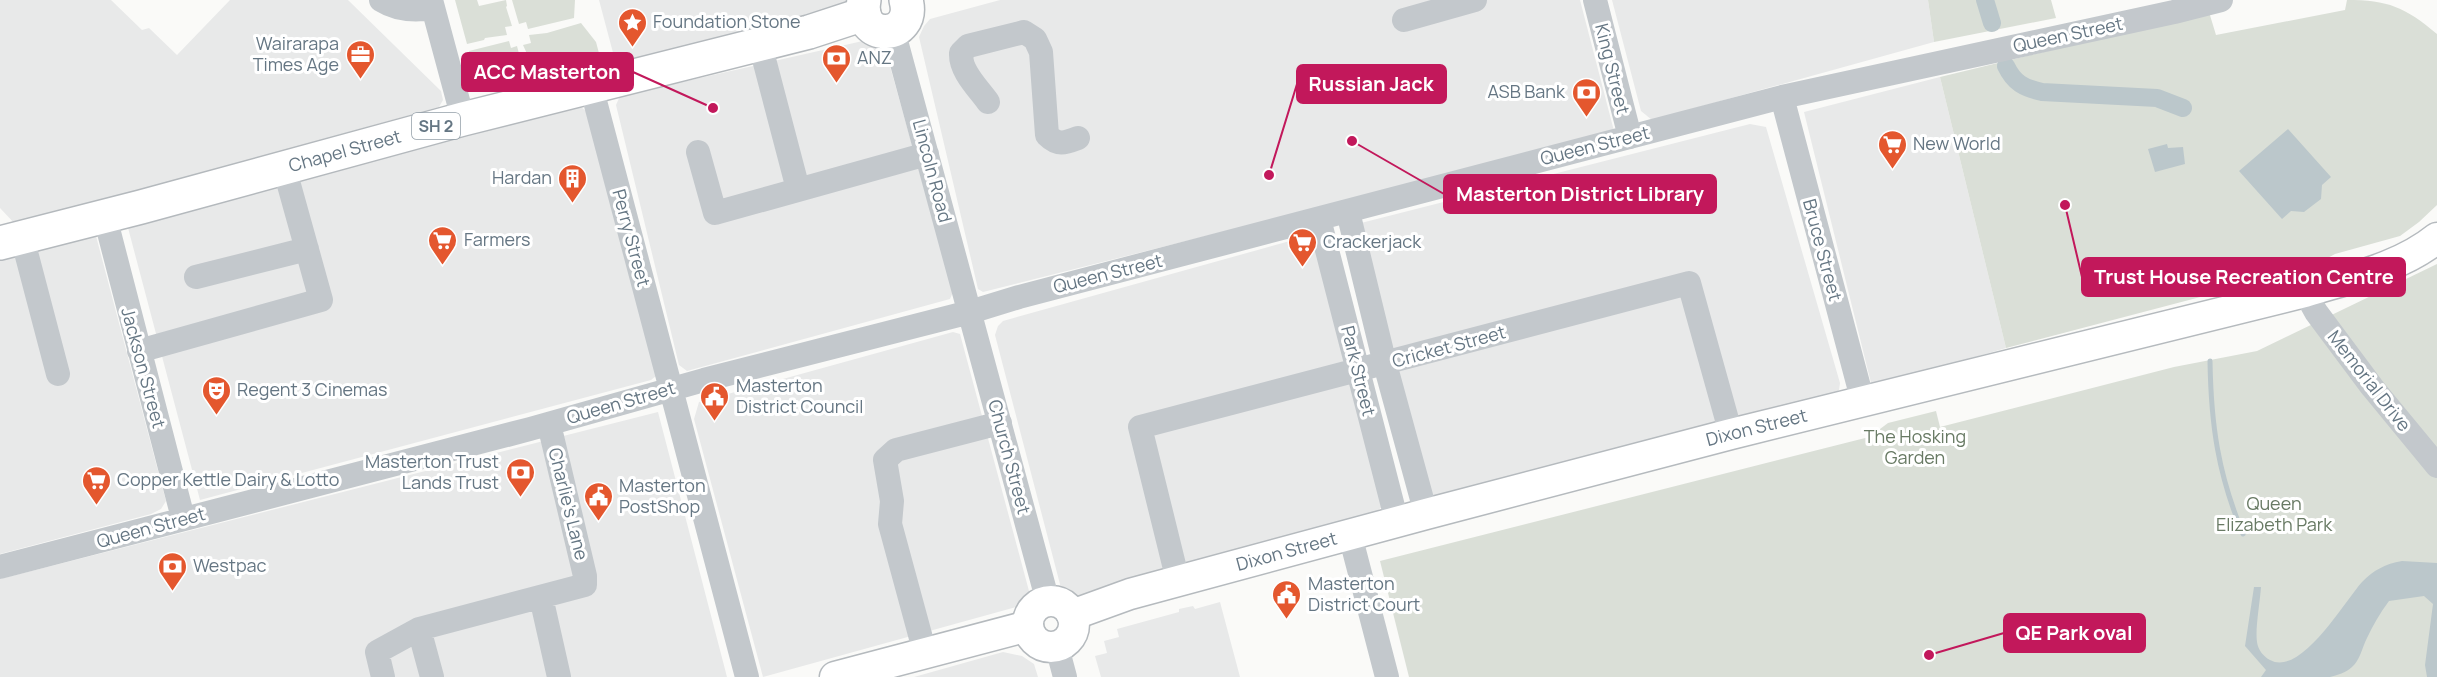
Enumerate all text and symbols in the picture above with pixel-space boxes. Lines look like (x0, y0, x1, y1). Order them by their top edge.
place icon: Foundation Stone (616, 6, 648, 48)
place label: Foundation Stone (653, 9, 801, 33)
street label: Queen Street (2011, 11, 2125, 57)
street label: King Street (1590, 21, 1636, 117)
place label: Wairarapa Times Age (253, 31, 339, 76)
office icon: Wairarapa Times Age (344, 38, 376, 80)
bank icon: ANZ (820, 42, 852, 84)
place label: ANZ (857, 45, 892, 69)
callout: ACC Masterton (462, 53, 633, 91)
text: ACC Masterton (473, 58, 621, 85)
callout: Russian Jack (1297, 65, 1446, 103)
text: Russian Jack (1309, 70, 1435, 97)
bank icon: ASB Bank (1570, 76, 1602, 118)
place label: ASB Bank (1488, 79, 1566, 103)
road number: SH 2 (412, 113, 460, 139)
street label: Lincoln Road (908, 117, 958, 225)
street label: Queen Street (1538, 120, 1652, 170)
street label: Chapel Street (286, 123, 404, 177)
supermarket icon: New World (1876, 128, 1908, 170)
place label: New World (1913, 131, 2001, 155)
building icon: Hardan (557, 162, 589, 204)
place label: Hardan (492, 165, 552, 189)
callout: Masterton District Library (1444, 175, 1716, 213)
text: Masterton District Library (1456, 180, 1705, 207)
street label: Perry Street (607, 186, 657, 289)
street label: Bruce Street (1798, 196, 1848, 304)
supermarket icon: Farmers (427, 224, 459, 266)
supermarket icon: Crackerjack (1286, 226, 1318, 268)
place label: Farmers (464, 227, 531, 251)
place label: Crackerjack (1323, 229, 1422, 253)
street label: Queen Street (1051, 248, 1165, 298)
callout: Trust House Recreation Centre (2082, 258, 2405, 296)
text: Trust House Recreation Centre (2094, 263, 2394, 290)
street label: Jackson Street (116, 305, 172, 431)
street label: Cricket Street (1389, 319, 1508, 373)
street label: Park Street (1336, 323, 1382, 418)
street label: Memorial Drive (2323, 325, 2417, 436)
place label: Masterton District Council (736, 373, 863, 418)
theatre icon: Regent 3 Cinemas (200, 374, 232, 416)
street label: Queen Street (564, 375, 678, 429)
place label: Regent 3 Cinemas (237, 377, 388, 401)
public building icon: Masterton District Council (699, 380, 731, 422)
street label: Church Street (983, 397, 1037, 517)
street label: Dixon Street (1703, 403, 1809, 451)
park label: The Hosking Garden (1864, 424, 1966, 469)
street label: Charlie's Lane (543, 445, 595, 562)
place label: Masterton Trust Lands Trust (365, 449, 499, 494)
bank icon: Masterton Trust Lands Trust (504, 456, 536, 498)
supermarket icon: Copper Kettle Dairy & Lotto (80, 464, 112, 506)
place label: Copper Kettle Dairy & Lotto (117, 467, 340, 491)
place label: Masterton PostShop (619, 473, 706, 518)
public building icon: Masterton PostShop (582, 480, 614, 522)
park label: Queen Elizabeth Park (2216, 491, 2333, 536)
street label: Queen Street (94, 501, 208, 553)
street label: Dixon Street (1233, 526, 1339, 576)
bank icon: Westpac (156, 550, 188, 592)
place label: Westpac (193, 553, 267, 577)
place label: Masterton District Court (1308, 571, 1420, 616)
public building icon: Masterton District Court (1271, 578, 1303, 620)
callout: QE Park oval (2004, 614, 2145, 652)
text: QE Park oval (2015, 619, 2133, 646)

